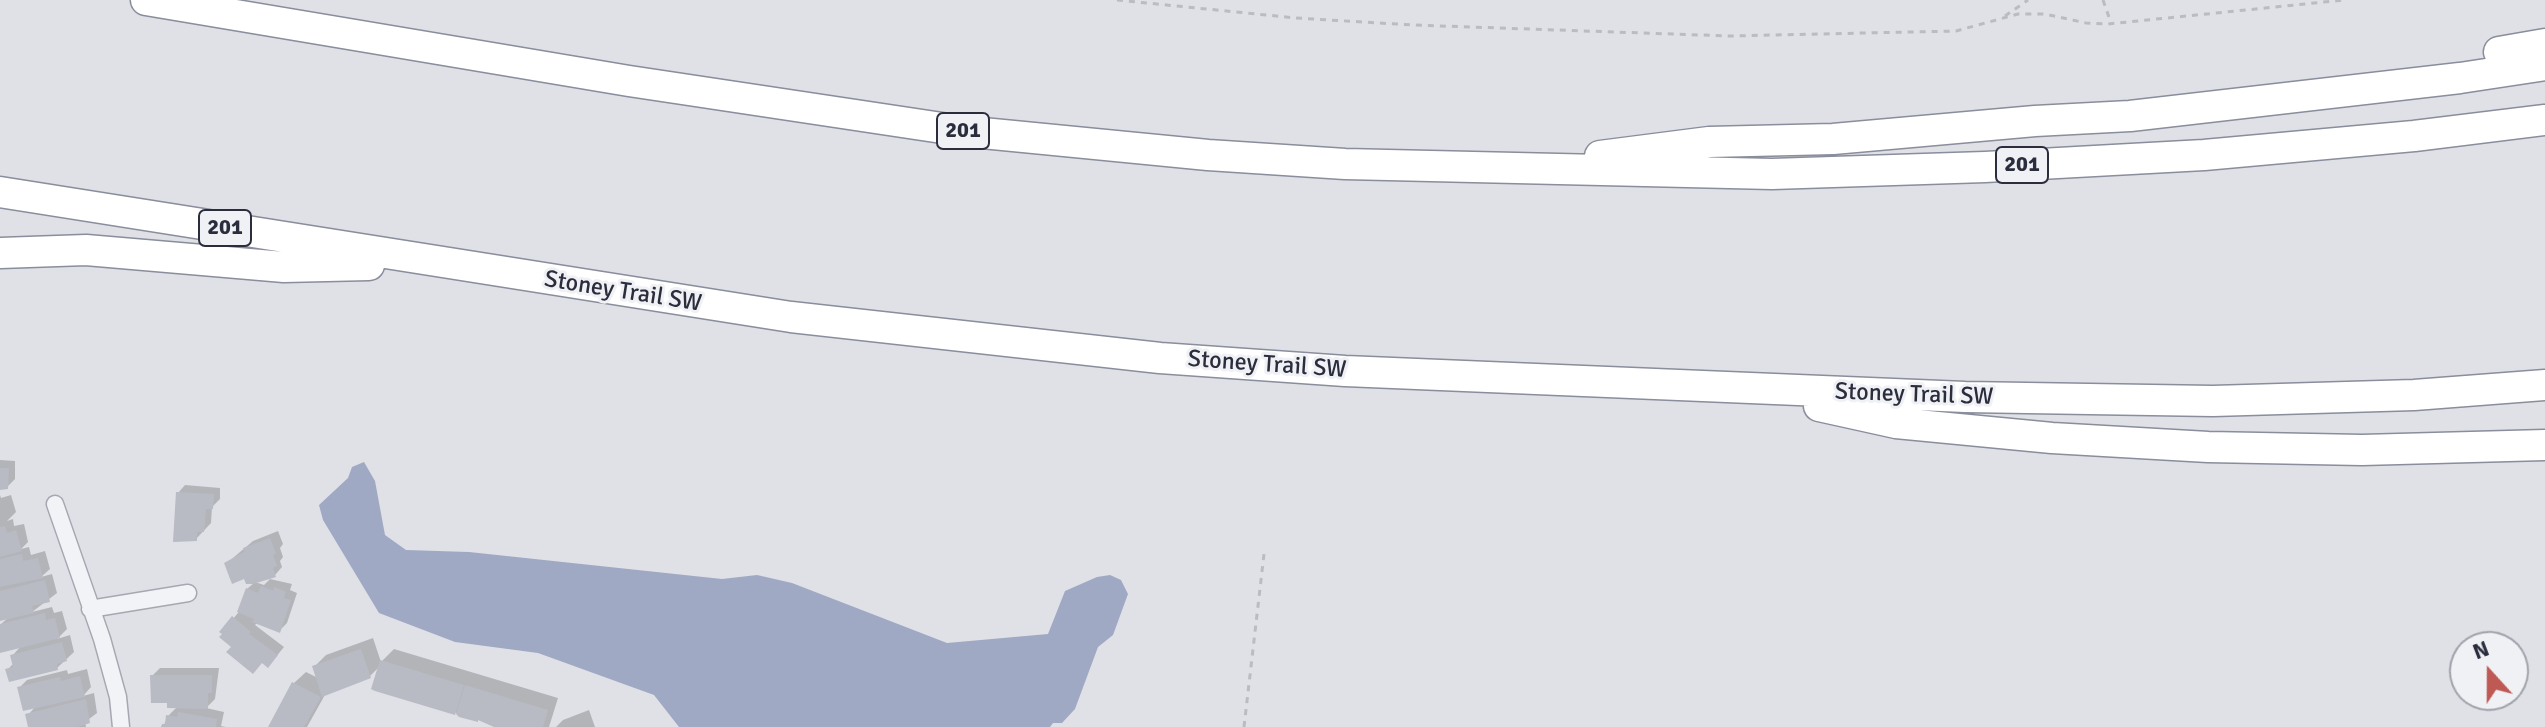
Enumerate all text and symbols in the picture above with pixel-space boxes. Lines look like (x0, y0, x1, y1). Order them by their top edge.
road number: 201 (937, 113, 989, 149)
road number: 201 (1996, 147, 2048, 183)
road number: 201 (199, 210, 251, 246)
street label: Stoney Trail SW (542, 265, 704, 319)
street label: Stoney Trail SW (1187, 345, 1347, 385)
street label: Stoney Trail SW (1834, 378, 1994, 412)
north arrow (2449, 631, 2529, 711)
text: N (2469, 635, 2493, 665)

